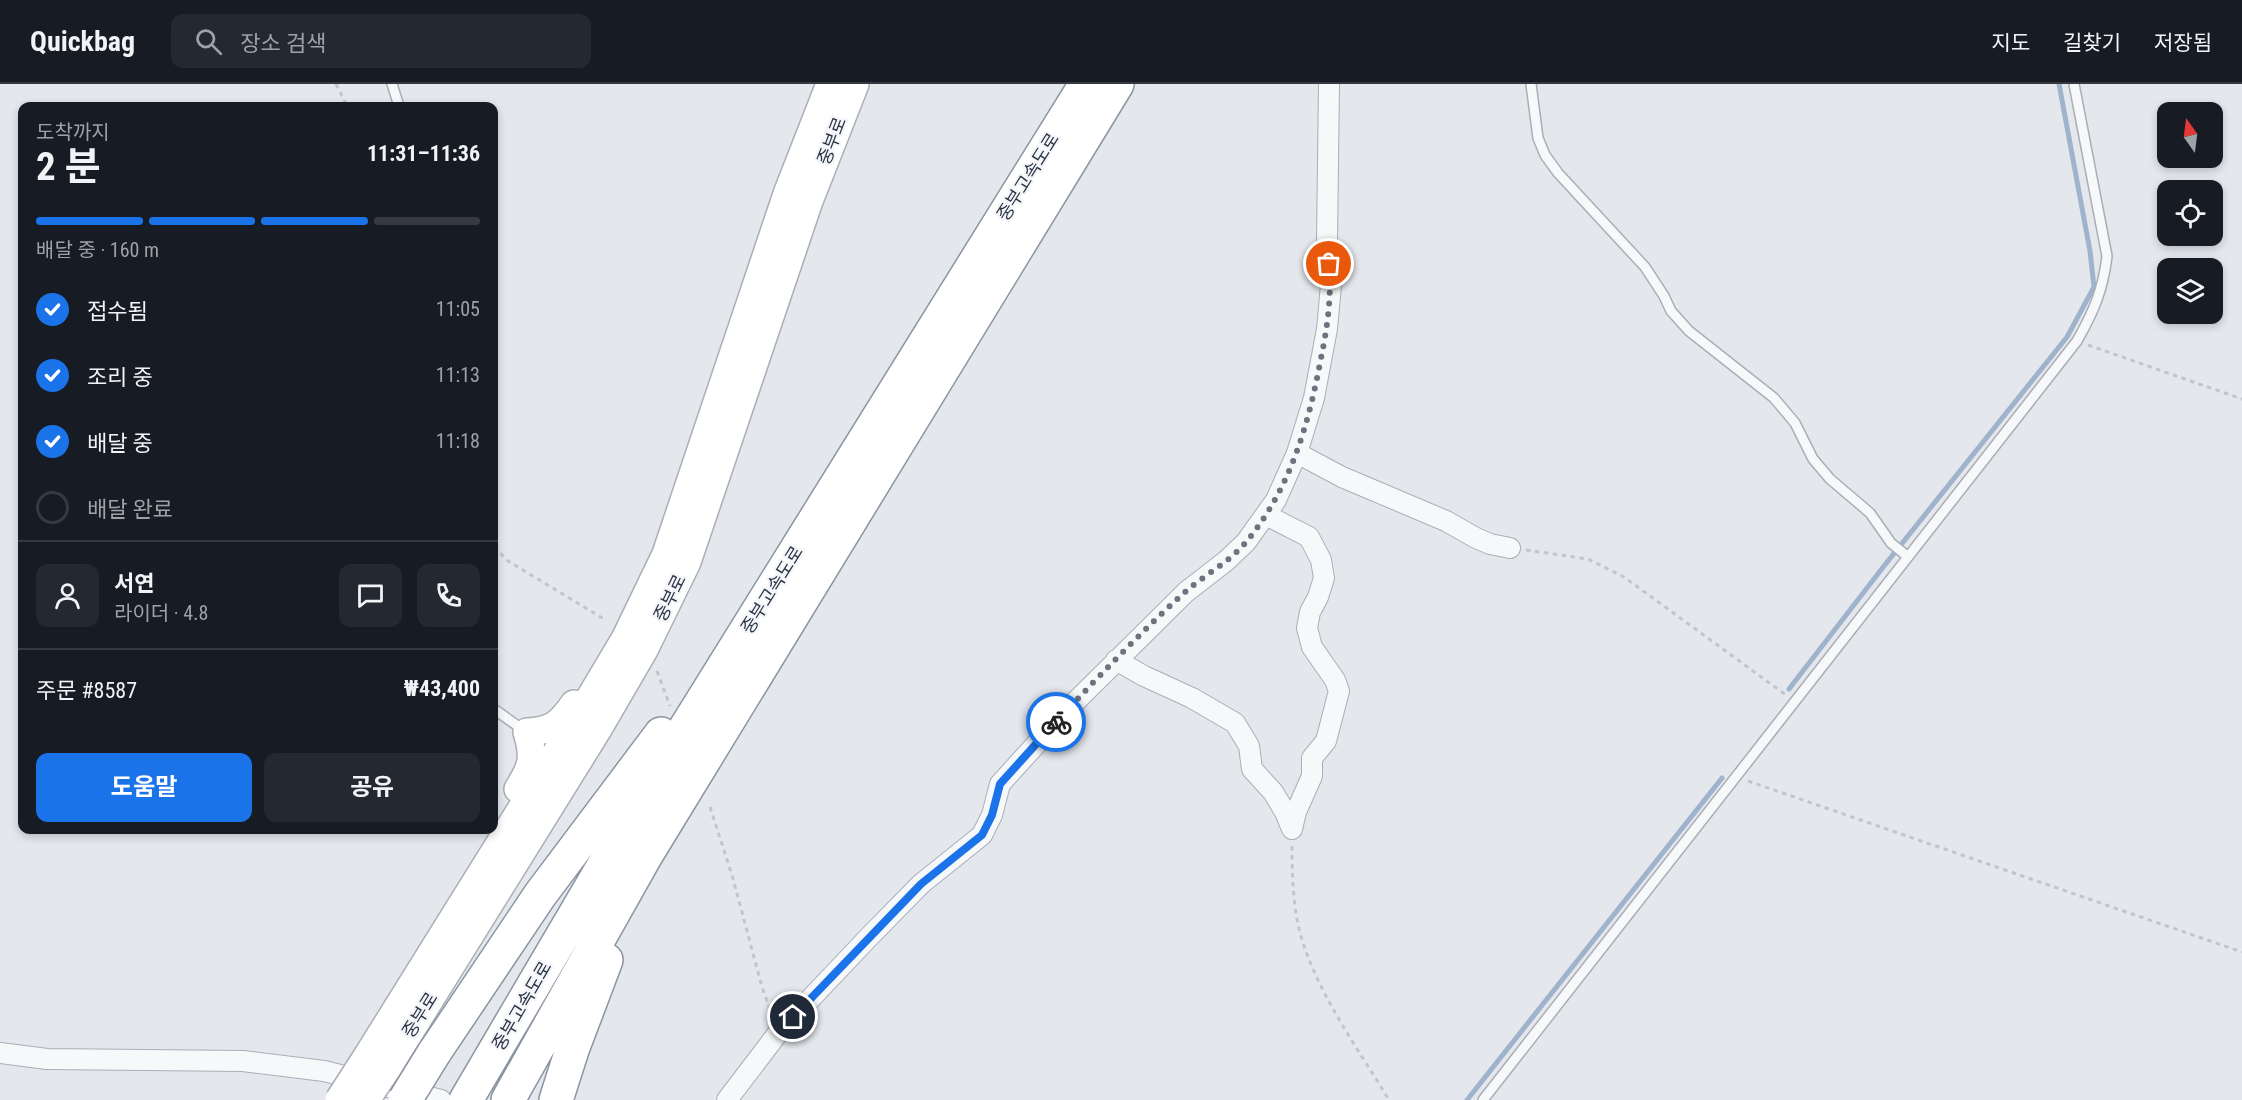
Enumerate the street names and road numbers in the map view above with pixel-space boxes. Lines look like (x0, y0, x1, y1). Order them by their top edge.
street label: 중부로 (813, 114, 850, 168)
street label: 중부고속도로 (992, 129, 1063, 224)
street label: 중부고속도로 (736, 542, 807, 637)
street label: 중부로 (649, 571, 690, 625)
street label: 중부고속도로 (488, 957, 556, 1054)
street label: 중부로 (398, 988, 442, 1041)

